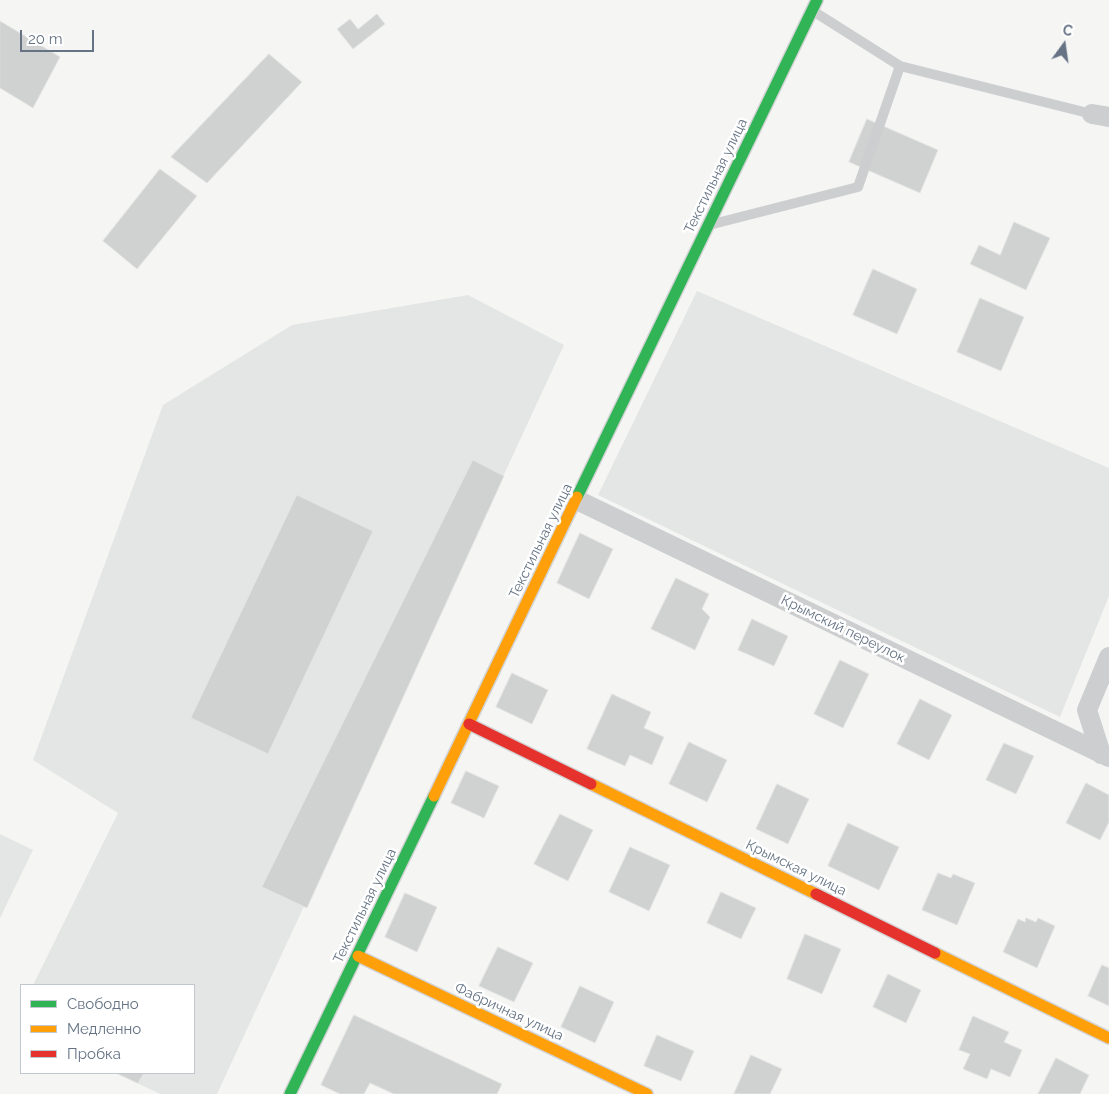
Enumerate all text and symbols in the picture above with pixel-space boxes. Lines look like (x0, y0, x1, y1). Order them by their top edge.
scale bar (22, 20, 96, 52)
north arrow (1039, 20, 1089, 70)
text: С (1061, 22, 1074, 39)
text: 20 m (28, 30, 63, 48)
street label: Текстильная улица (681, 116, 751, 236)
street label: Текстильная улица (506, 481, 576, 601)
street label: Крымский переулок (778, 592, 908, 666)
street label: Крымская улица (743, 836, 849, 900)
street label: Текстильная улица (330, 846, 400, 966)
street label: Фабричная улица (452, 979, 566, 1045)
legend (20, 984, 195, 1074)
text: Свободно (67, 995, 139, 1013)
text: Медленно (67, 1020, 141, 1038)
text: Пробка (67, 1045, 121, 1063)

